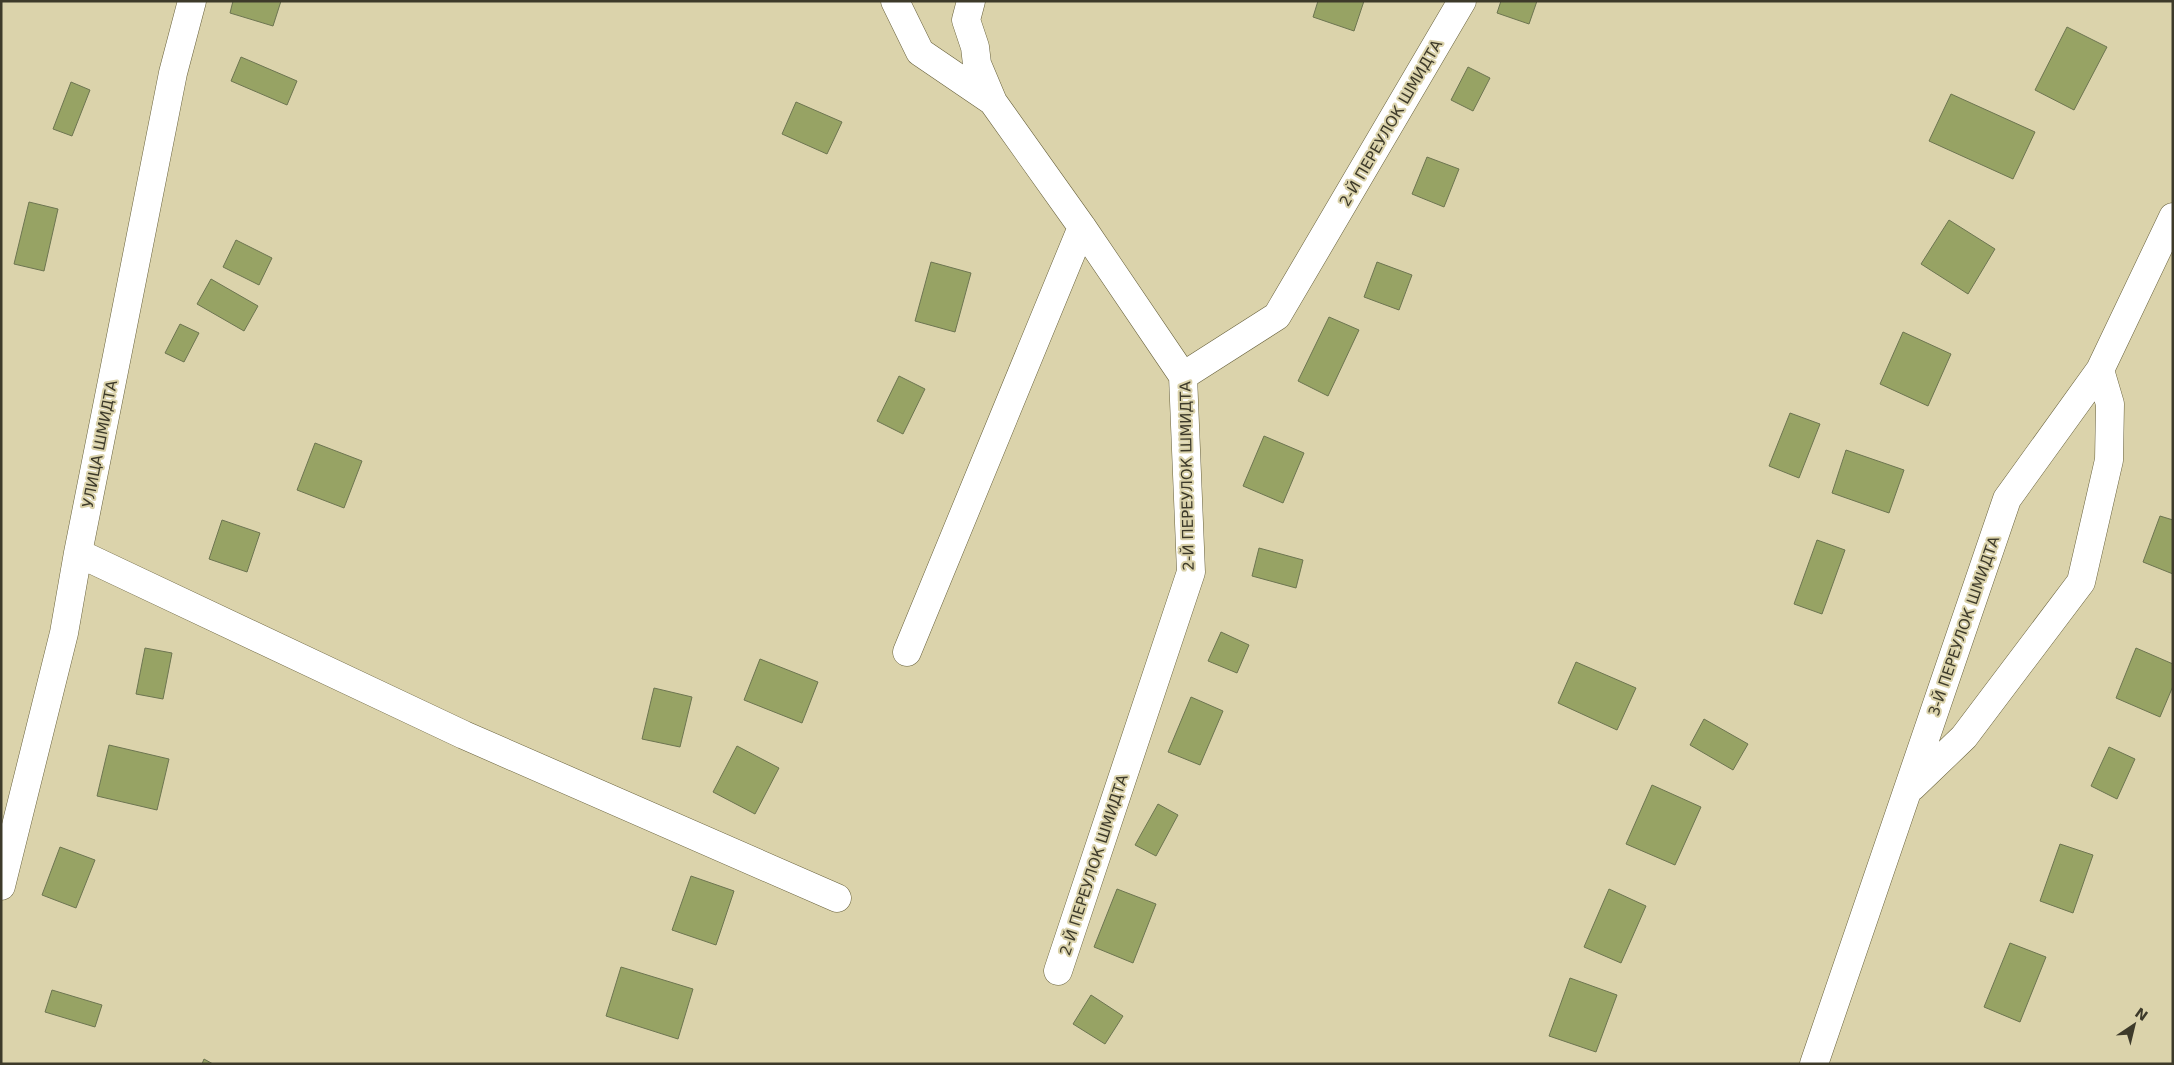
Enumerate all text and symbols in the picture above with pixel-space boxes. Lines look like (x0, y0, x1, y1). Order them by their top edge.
street label: 2-Й ПЕРЕУЛОК ШМИДТА (1335, 35, 1446, 209)
street label: УЛИЦА ШМИДТА (79, 378, 121, 509)
street label: 2-Й ПЕРЕУЛОК ШМИДТА (1175, 381, 1198, 571)
street label: 3-Й ПЕРЕУЛОК ШМИДТА (1924, 533, 2004, 718)
street label: 2-Й ПЕРЕУЛОК ШМИДТА (1055, 771, 1132, 958)
north arrow (2109, 1000, 2159, 1050)
text: N (2132, 1004, 2151, 1024)

